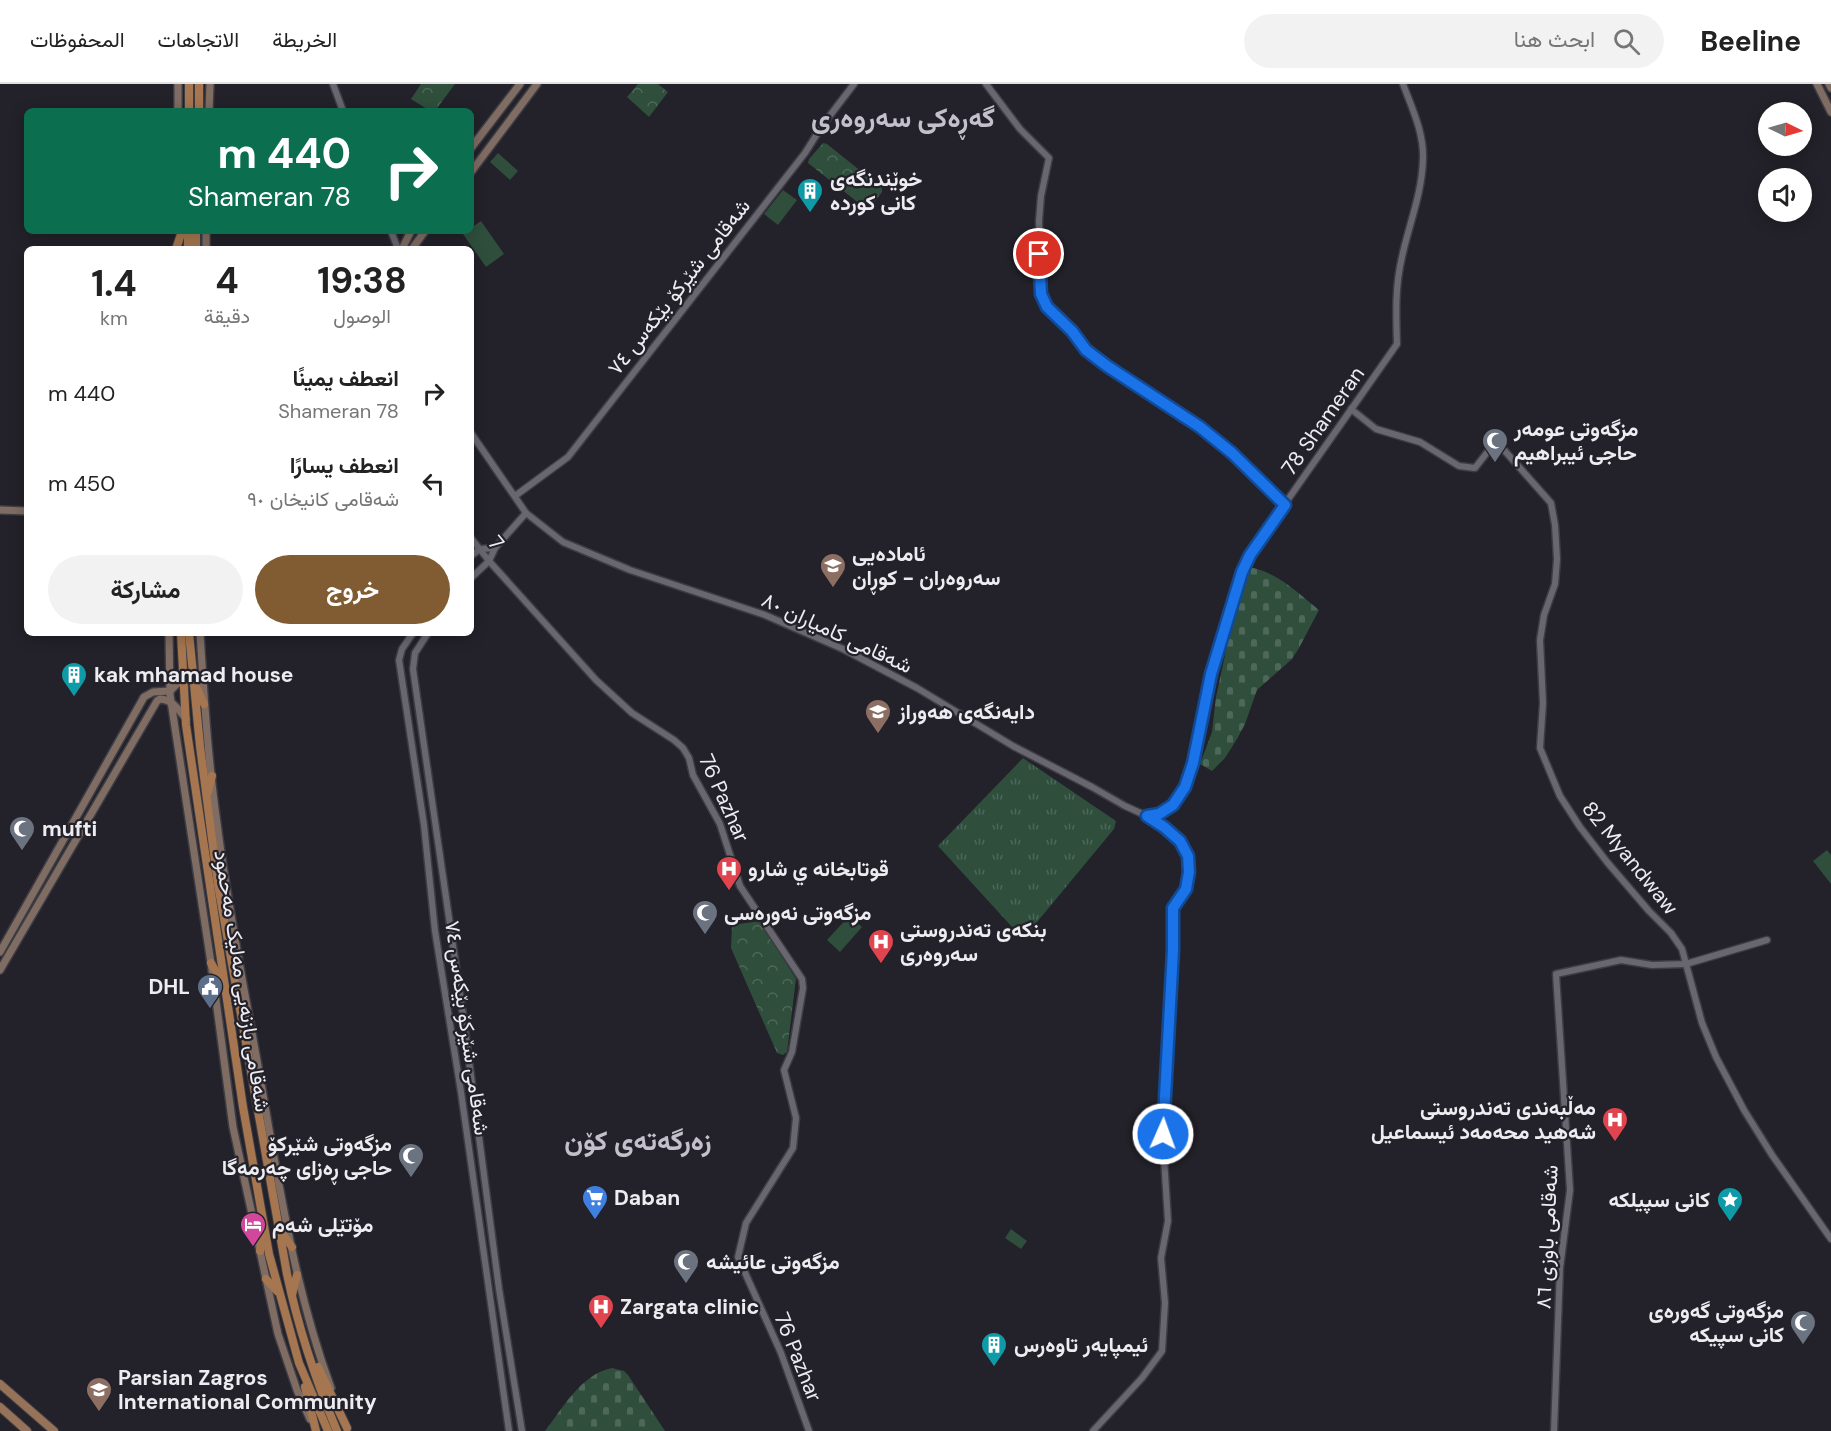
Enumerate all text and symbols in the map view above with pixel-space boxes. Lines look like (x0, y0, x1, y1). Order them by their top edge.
search box (1244, 14, 1664, 68)
text: Beeline (1700, 23, 1801, 60)
text: ابحث هنا (1514, 25, 1595, 54)
icon: search (1610, 25, 1643, 58)
text: المحفوظات (30, 26, 125, 54)
text: الاتجاهات (158, 26, 239, 54)
text: الخريطة (272, 26, 337, 54)
district label: گەڕەکی سەروەری (811, 100, 995, 140)
north arrow (1758, 102, 1812, 156)
map controls (1758, 102, 1812, 222)
text: 440 m (217, 126, 351, 181)
icon: right (372, 132, 450, 210)
place label: خوێندنگەی کانی کوردە (830, 165, 922, 217)
button: sound (1758, 168, 1812, 222)
building icon: خوێندنگەی کانی کوردە (795, 176, 825, 214)
text: 78 Shameran (188, 179, 351, 214)
street label: شەقامی شێرکۆ بێکەس ٧٤ (601, 193, 757, 381)
pin (1013, 228, 1064, 279)
icon: arrive (1022, 237, 1055, 270)
text: 4 (215, 257, 239, 304)
text: 19:38 (317, 257, 407, 304)
text: 1.4 (91, 260, 137, 307)
text: دقيقة (204, 303, 250, 329)
text: الوصول (333, 303, 391, 329)
text: km (100, 305, 128, 331)
street label: 78 Shameran (1275, 361, 1371, 481)
text: انعطف يمينًا (292, 364, 399, 393)
icon: right (417, 377, 450, 410)
text: 440 m (48, 379, 115, 408)
text: 78 Shameran (278, 398, 399, 424)
place label: مزگەوتی عومەر حاجی ئیبراهیم (1513, 415, 1638, 467)
mosque icon: مزگەوتی عومەر حاجی ئیبراهیم (1480, 426, 1510, 464)
text: انعطف يسارًا (290, 451, 399, 480)
icon: left (417, 467, 450, 500)
text: 450 m (48, 469, 115, 498)
text: شەقامی کانیخان ٩٠ (247, 486, 399, 512)
street label: 7 (482, 530, 510, 556)
place label: ئامادەیی سەروەران - کوڕان (852, 540, 1001, 595)
school or university icon: ئامادەیی سەروەران - کوڕان (818, 551, 848, 589)
button: مشاركة (48, 555, 243, 624)
button: خروج (255, 555, 450, 624)
street label: شەقامی کامیاران ٨٠ (757, 586, 917, 680)
building icon: kak mhamad house (59, 660, 89, 698)
place label: kak mhamad house (94, 661, 293, 689)
school or university icon: دایەنگەی هەوراز (863, 697, 893, 735)
place label: دایەنگەی هەوراز (897, 698, 1035, 726)
street label: 76 Pazhar (692, 750, 756, 847)
street label: 82 Myandwaw (1576, 795, 1684, 921)
mosque icon: mufti (7, 814, 37, 852)
place label: mufti (42, 815, 97, 843)
street label: شەقامی بازنەیی مەلیک مەحمود (207, 848, 277, 1114)
hospital icon: قوتابخانه ي شارو (714, 854, 744, 892)
place label: قوتابخانه ي شارو (748, 855, 889, 886)
mosque icon: مزگەوتی نەورەسی (690, 898, 720, 936)
place label: مزگەوتی نەورەسی (724, 899, 872, 927)
place label: بنکەی تەندروستی سەروەری (900, 916, 1047, 968)
street label: شەقامی شێرکۆ بێکەس ٧٤ (438, 919, 496, 1137)
hospital icon: بنکەی تەندروستی سەروەری (866, 927, 896, 965)
public building icon: DHL (195, 972, 225, 1010)
place label: DHL (148, 973, 190, 1001)
place label: مەڵبەندی تەندروستی شەهید محەمەد ئیسماعیل (1371, 1094, 1596, 1146)
position arrow (1131, 1102, 1195, 1166)
hospital icon: مەڵبەندی تەندروستی شەهید محەمەد ئیسماعیل (1600, 1105, 1630, 1143)
district label: زەرگەتەی کۆن (564, 1123, 712, 1158)
place label: مزگەوتی شێرکۆ حاجی ڕەزای چەرمەگا (222, 1130, 392, 1185)
mosque icon: مزگەوتی شێرکۆ حاجی ڕەزای چەرمەگا (396, 1141, 426, 1179)
street label: شەقامی باوزی ٨٦ (1529, 1164, 1565, 1310)
supermarket icon: Daban (580, 1183, 610, 1221)
place label: Daban (614, 1184, 680, 1212)
place icon: کانی سپیلکە (1715, 1185, 1745, 1223)
place label: کانی سپیلکە (1608, 1186, 1710, 1214)
hotel icon: مۆتێلی شەم (238, 1210, 268, 1248)
place label: مۆتێلی شەم (272, 1211, 373, 1239)
mosque icon: مزگەوتی عائیشە (671, 1247, 701, 1285)
place label: مزگەوتی عائیشە (706, 1248, 840, 1276)
hospital icon: Zargata clinic (586, 1292, 616, 1330)
place label: Zargata clinic (620, 1293, 759, 1321)
place label: مزگەوتی گەورەی کانی سپیکە (1649, 1297, 1784, 1349)
street label: 76 Pazhar (768, 1308, 829, 1406)
mosque icon: مزگەوتی گەورەی کانی سپیکە (1788, 1308, 1818, 1346)
building icon: ئیمپایەر تاوەرس (979, 1330, 1009, 1368)
place label: ئیمپایەر تاوەرس (1014, 1331, 1148, 1359)
place label: Parsian Zagros International Community (118, 1364, 377, 1416)
school or university icon: Parsian Zagros International Community (84, 1375, 114, 1413)

